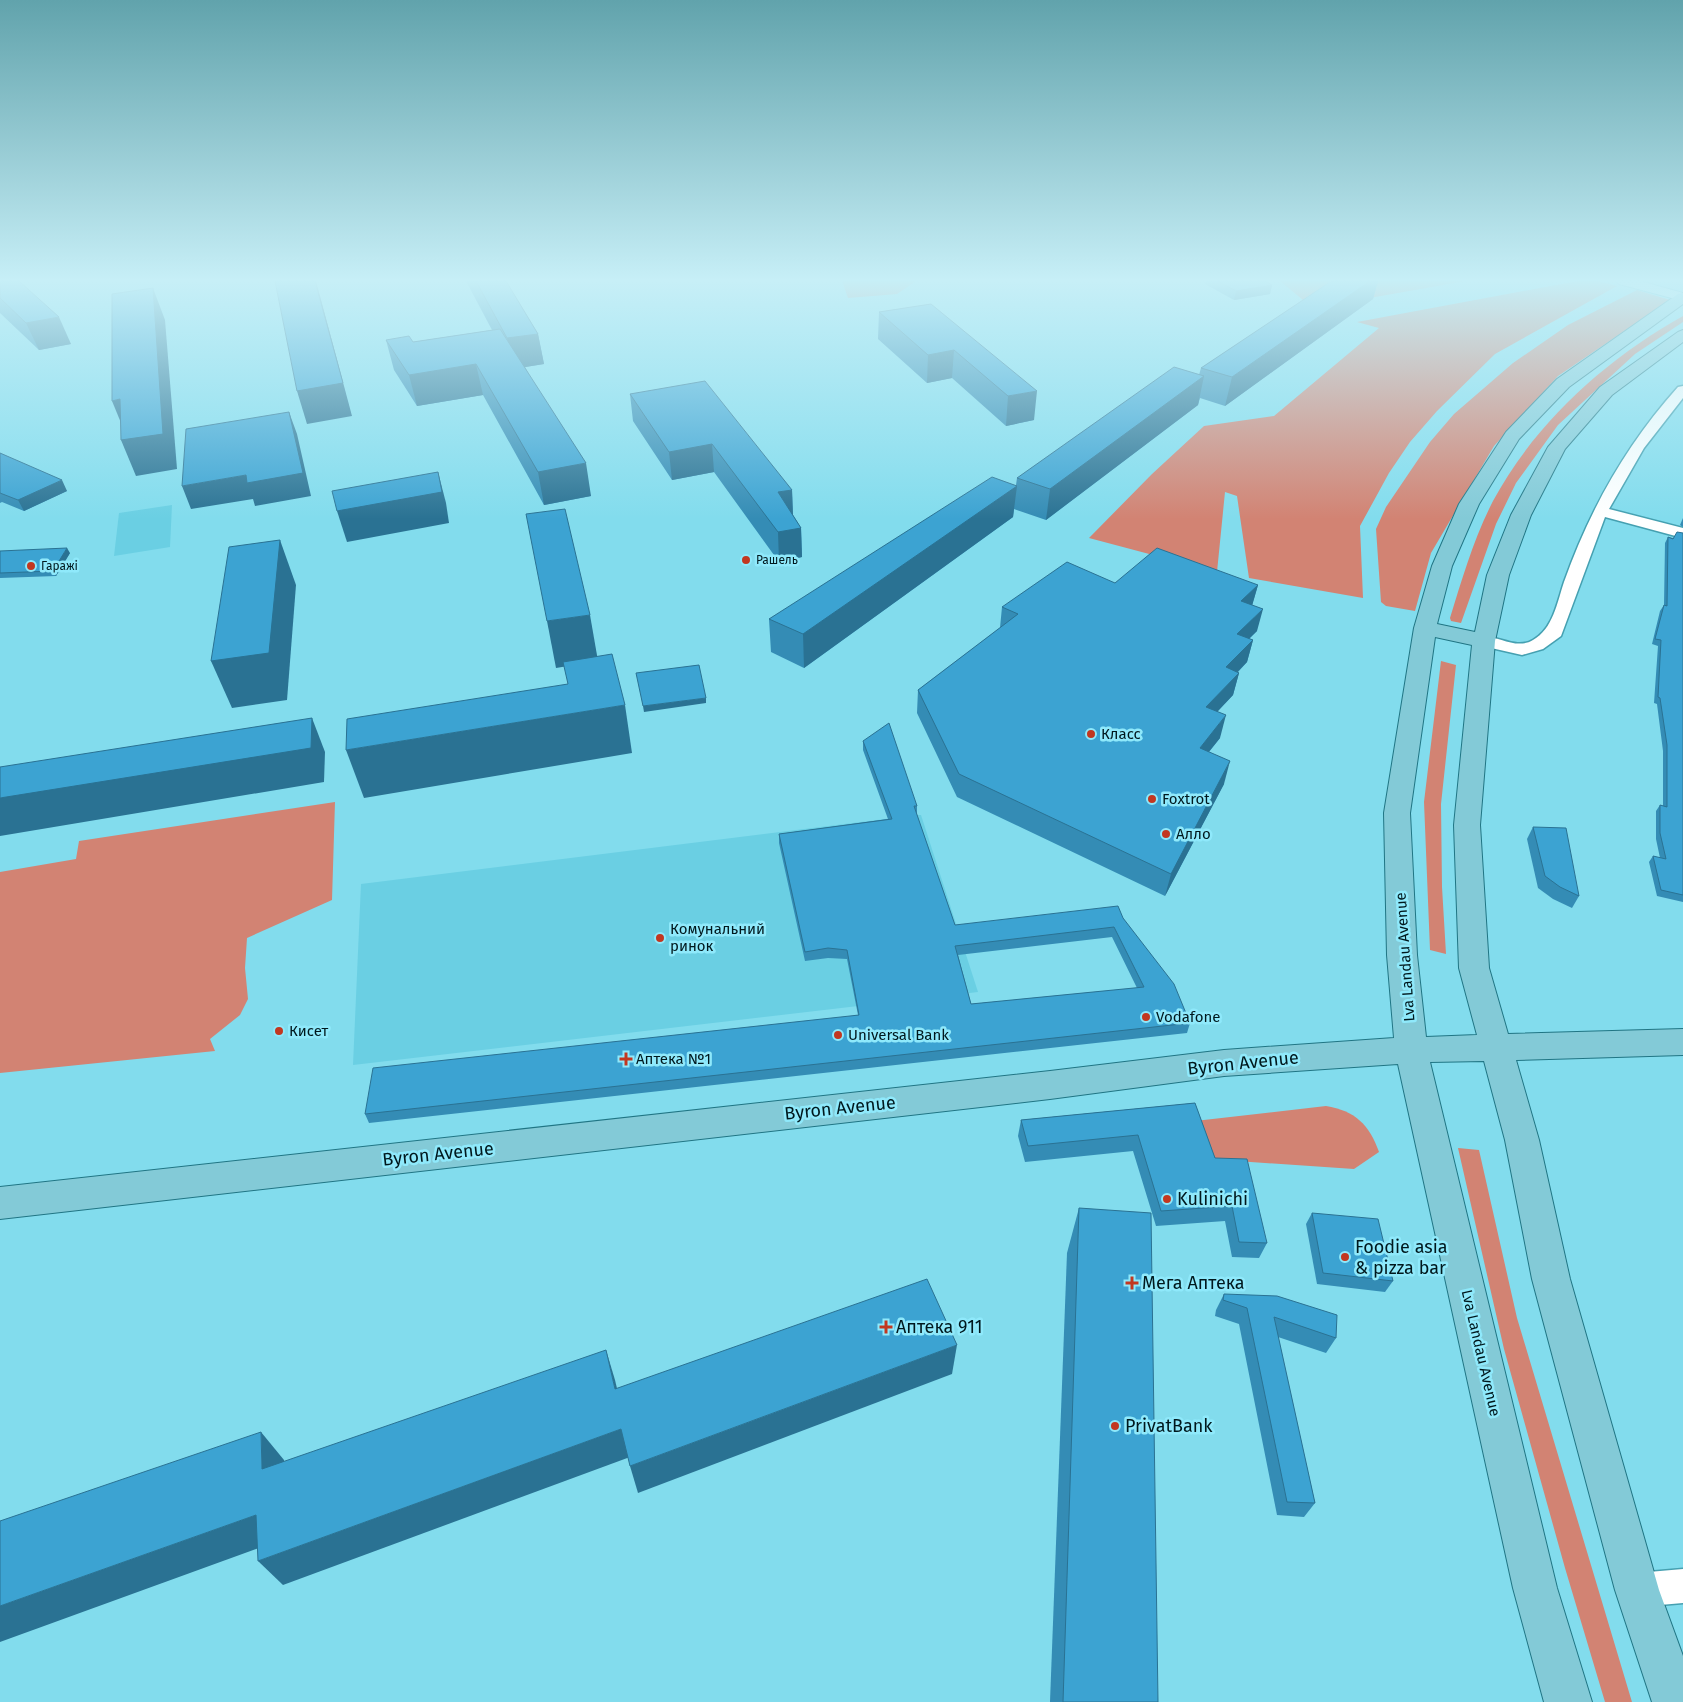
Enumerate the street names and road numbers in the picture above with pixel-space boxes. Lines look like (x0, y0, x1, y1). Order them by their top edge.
street label: Lva Landau Avenue (1392, 892, 1418, 1022)
street label: Byron Avenue (1186, 1046, 1300, 1080)
street label: Byron Avenue (783, 1091, 897, 1125)
street label: Byron Avenue (381, 1137, 495, 1171)
street label: Lva Landau Avenue (1458, 1288, 1504, 1418)

